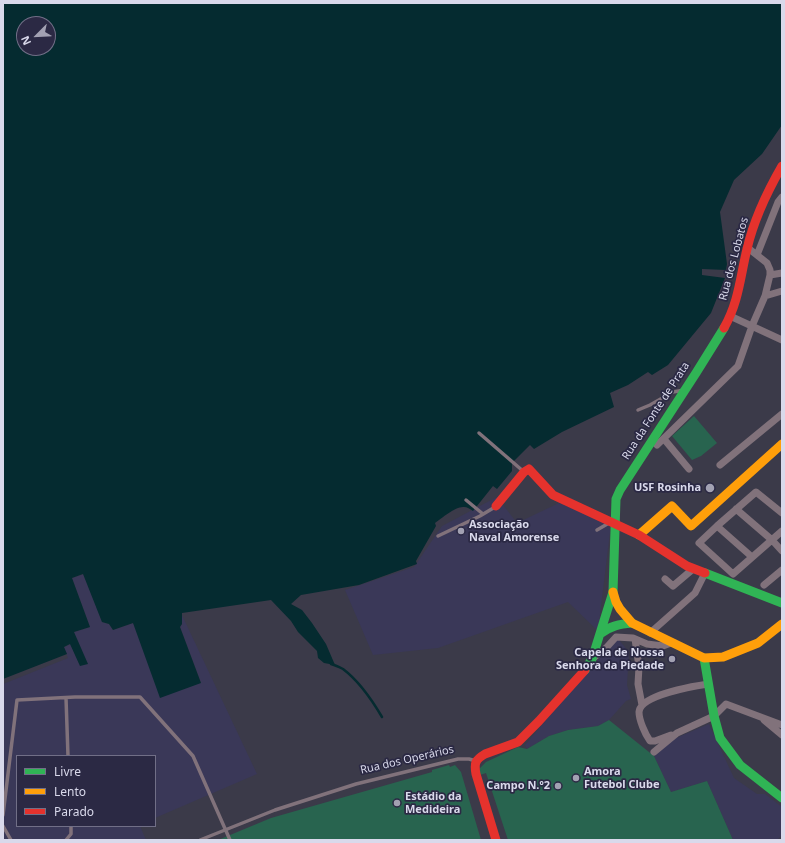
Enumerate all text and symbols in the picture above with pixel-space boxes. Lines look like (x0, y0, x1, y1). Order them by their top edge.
north arrow (16, 16, 56, 56)
text: N (17, 34, 34, 48)
street label: Rua dos Lobatos (717, 216, 751, 302)
street label: Rua da Fonte de Prata (619, 360, 693, 462)
place label: USF Rosinha (634, 481, 701, 495)
marker: USF Rosinha (704, 482, 716, 494)
place label: Associação Naval Amorense (469, 518, 559, 544)
marker: Associação Naval Amorense (456, 526, 466, 536)
place label: Capela de Nossa Senhora da Piedade (556, 646, 664, 672)
marker: Capela de Nossa Senhora da Piedade (667, 654, 677, 664)
street label: Rua dos Operários (359, 743, 455, 777)
legend (16, 755, 156, 827)
text: Livre (54, 763, 81, 780)
place label: Amora Futebol Clube (584, 765, 660, 791)
marker: Amora Futebol Clube (571, 773, 581, 783)
place label: Campo N.º2 (486, 779, 550, 793)
marker: Campo N.º2 (553, 781, 563, 791)
text: Lento (54, 783, 86, 800)
place label: Estádio da Medideira (405, 790, 462, 816)
marker: Estádio da Medideira (392, 798, 402, 808)
text: Parado (54, 803, 94, 820)

